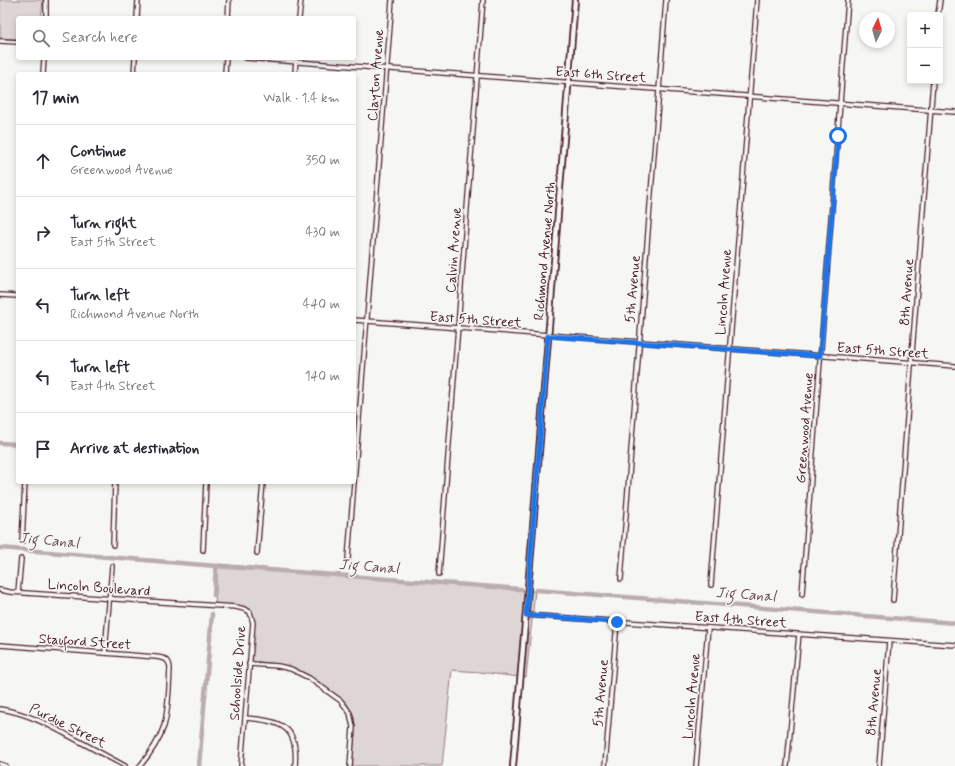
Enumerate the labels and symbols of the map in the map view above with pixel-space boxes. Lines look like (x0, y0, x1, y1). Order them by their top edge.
north arrow (859, 12, 895, 48)
street label: Clayton Avenue (364, 28, 388, 122)
street label: East 6th Street (555, 63, 648, 87)
route start (829, 127, 847, 145)
street label: Richmond Avenue North (530, 181, 560, 321)
street label: Calvin Avenue (442, 206, 466, 294)
street label: Lincoln Avenue (712, 248, 736, 336)
street label: 5th Avenue (621, 254, 645, 324)
street label: 8th Avenue (896, 258, 918, 326)
street label: East 5th Street (429, 308, 523, 332)
street label: East 5th Street (836, 339, 930, 363)
street label: Greenwood Avenue (792, 372, 818, 484)
water label: Jig Canal (18, 528, 81, 556)
water label: Jig Canal (338, 555, 401, 581)
street label: Lincoln Boulevard (47, 575, 151, 601)
water label: Jig Canal (715, 583, 778, 609)
street label: East 4th Street (694, 608, 788, 632)
route end (608, 613, 626, 631)
street label: Schoolside Drive (226, 625, 250, 721)
street label: Stauford Street (38, 630, 132, 656)
street label: Lincoln Avenue (679, 652, 705, 740)
street label: 5th Avenue (589, 658, 613, 728)
street label: 8th Avenue (862, 668, 886, 736)
street label: Purdue Street (26, 700, 110, 753)

